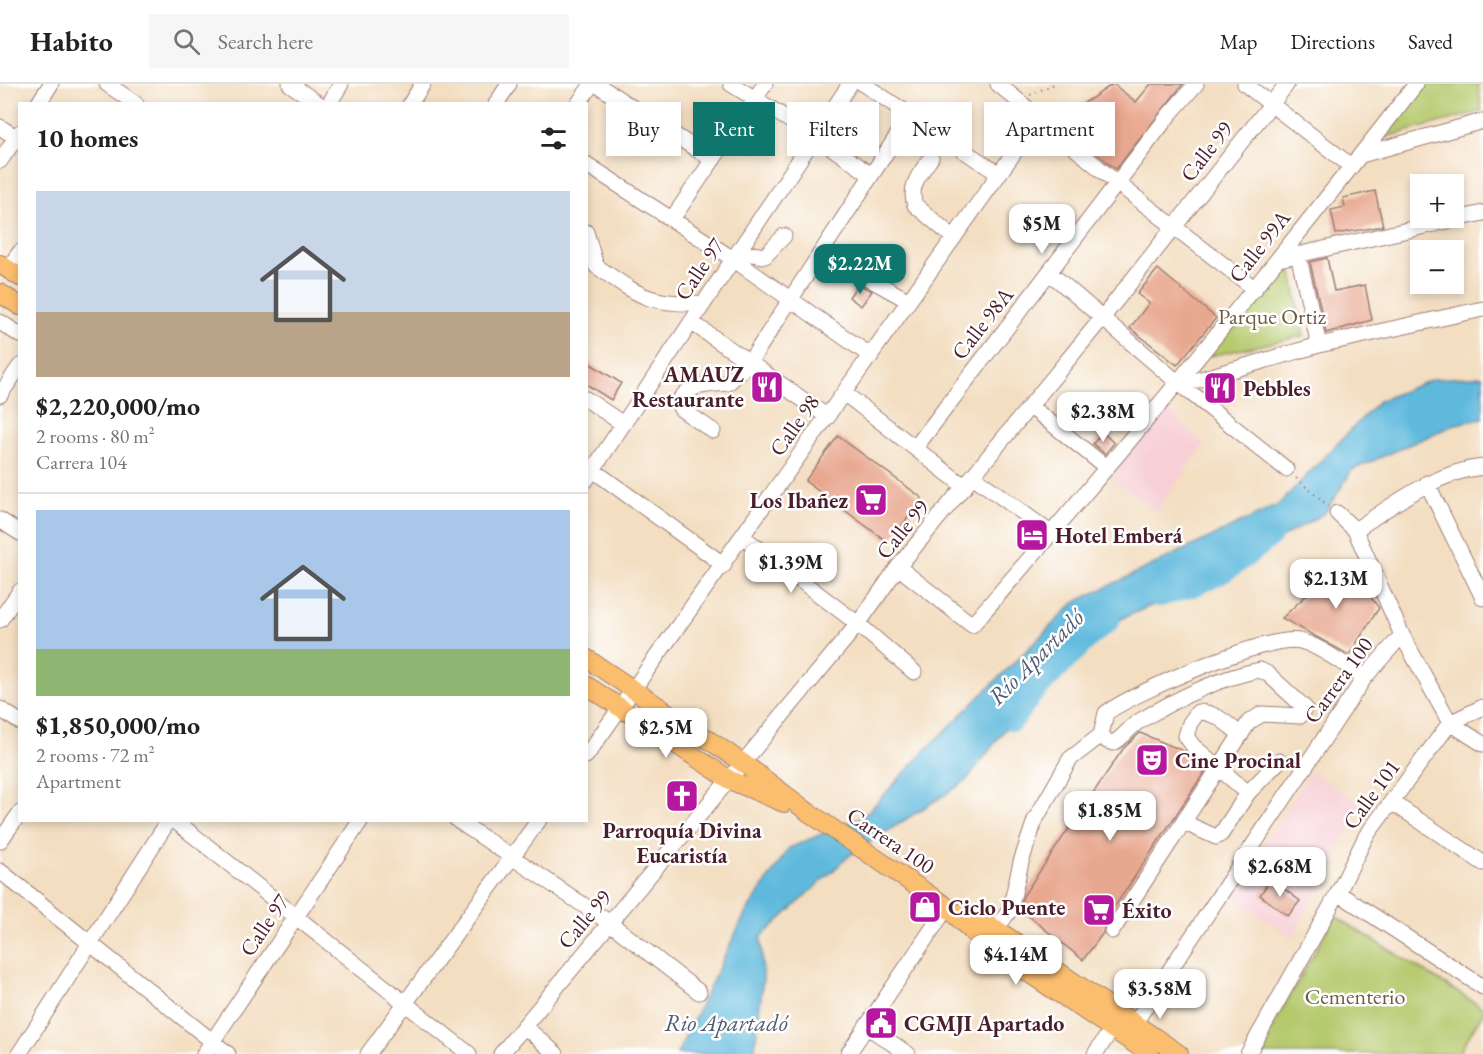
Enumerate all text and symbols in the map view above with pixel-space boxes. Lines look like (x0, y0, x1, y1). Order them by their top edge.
search box (149, 14, 569, 68)
text: Habito (30, 23, 113, 59)
icon: search (170, 25, 203, 58)
text: Search here (218, 27, 313, 56)
text: Map (1220, 28, 1257, 55)
text: Directions (1290, 28, 1375, 55)
text: Saved (1408, 28, 1453, 55)
chip: Buy (606, 102, 681, 156)
chip: Rent (693, 102, 775, 156)
chip: Filters (787, 102, 879, 156)
chip: New (891, 102, 972, 156)
chip: Apartment (984, 102, 1115, 156)
street label: Calle 99 (1174, 115, 1239, 187)
text: 10 homes (36, 121, 138, 155)
icon: filters (537, 122, 570, 155)
map controls (1410, 174, 1464, 294)
button: + (1410, 174, 1464, 228)
pin: $5M (1013, 204, 1071, 255)
street label: Calle 99A (1222, 204, 1297, 288)
text: $5M (1023, 210, 1061, 236)
icon: home (249, 230, 357, 338)
street label: Calle 97 (668, 232, 731, 306)
button: − (1410, 240, 1464, 294)
pin: $2.22M (811, 244, 909, 295)
text: $2.22M (828, 250, 892, 276)
street label: Calle 98A (945, 281, 1020, 365)
park label: Parque Ortiz (1218, 302, 1327, 331)
place label: AMAUZ Restaurante (632, 360, 744, 414)
restaurant icon: AMAUZ Restaurante (749, 369, 785, 405)
restaurant icon: Pebbles (1202, 370, 1238, 406)
place label: Pebbles (1243, 374, 1311, 403)
text: $2,220,000/mo (36, 389, 200, 423)
street label: Calle 98 (763, 389, 826, 462)
pin: $2.38M (1054, 392, 1152, 443)
text: $2.38M (1071, 398, 1135, 424)
text: 2 rooms · 80 m² (36, 423, 155, 449)
text: Carrera 104 (36, 449, 127, 475)
supermarket icon: Los Ibañez (853, 482, 889, 518)
place label: Los Ibañez (750, 486, 848, 515)
street label: Calle 99 (869, 493, 936, 565)
hotel icon: Hotel Emberá (1014, 517, 1050, 553)
place label: Hotel Emberá (1055, 521, 1183, 550)
pin: $1.39M (742, 543, 840, 594)
icon: home (249, 549, 357, 657)
text: $1.39M (759, 549, 823, 575)
pin: $2.13M (1287, 559, 1385, 610)
text: $2.13M (1304, 565, 1368, 591)
water label: Río Apartadó (981, 601, 1092, 711)
street label: Carrera 100 (1297, 631, 1380, 729)
text: $1,850,000/mo (36, 708, 200, 742)
pin: $2.5M (624, 708, 708, 759)
text: $2.5M (639, 714, 693, 740)
text: 2 rooms · 72 m² (36, 742, 155, 768)
theatre icon: Cine Procinal (1134, 742, 1170, 778)
place label: Cine Procinal (1175, 746, 1301, 775)
street label: Calle 101 (1336, 754, 1407, 835)
text: Apartment (36, 768, 121, 794)
church icon: Parroquía Divina Eucaristía (664, 778, 700, 814)
pin: $1.85M (1061, 791, 1159, 842)
text: $1.85M (1078, 797, 1142, 823)
street label: Carrera 100 (841, 800, 941, 881)
place label: Parroquía Divina Eucaristía (602, 816, 762, 870)
pin: $2.68M (1231, 847, 1329, 898)
text: $2.68M (1248, 853, 1312, 879)
street label: Calle 99 (551, 883, 618, 955)
street label: Calle 97 (233, 888, 296, 962)
shop icon: Ciclo Puente (907, 889, 943, 925)
supermarket icon: Éxito (1081, 892, 1117, 928)
place label: Ciclo Puente (948, 893, 1065, 922)
place label: Éxito (1122, 896, 1172, 925)
pin: $4.14M (967, 935, 1065, 986)
text: $4.14M (984, 941, 1048, 967)
pin: $3.58M (1111, 969, 1209, 1020)
text: $3.58M (1128, 975, 1192, 1001)
park label: Cementerio (1305, 982, 1405, 1011)
public building icon: CGMJI Apartado (863, 1005, 899, 1041)
water label: Rio Apartadó (664, 1007, 790, 1038)
place label: CGMJI Apartado (904, 1009, 1064, 1038)

